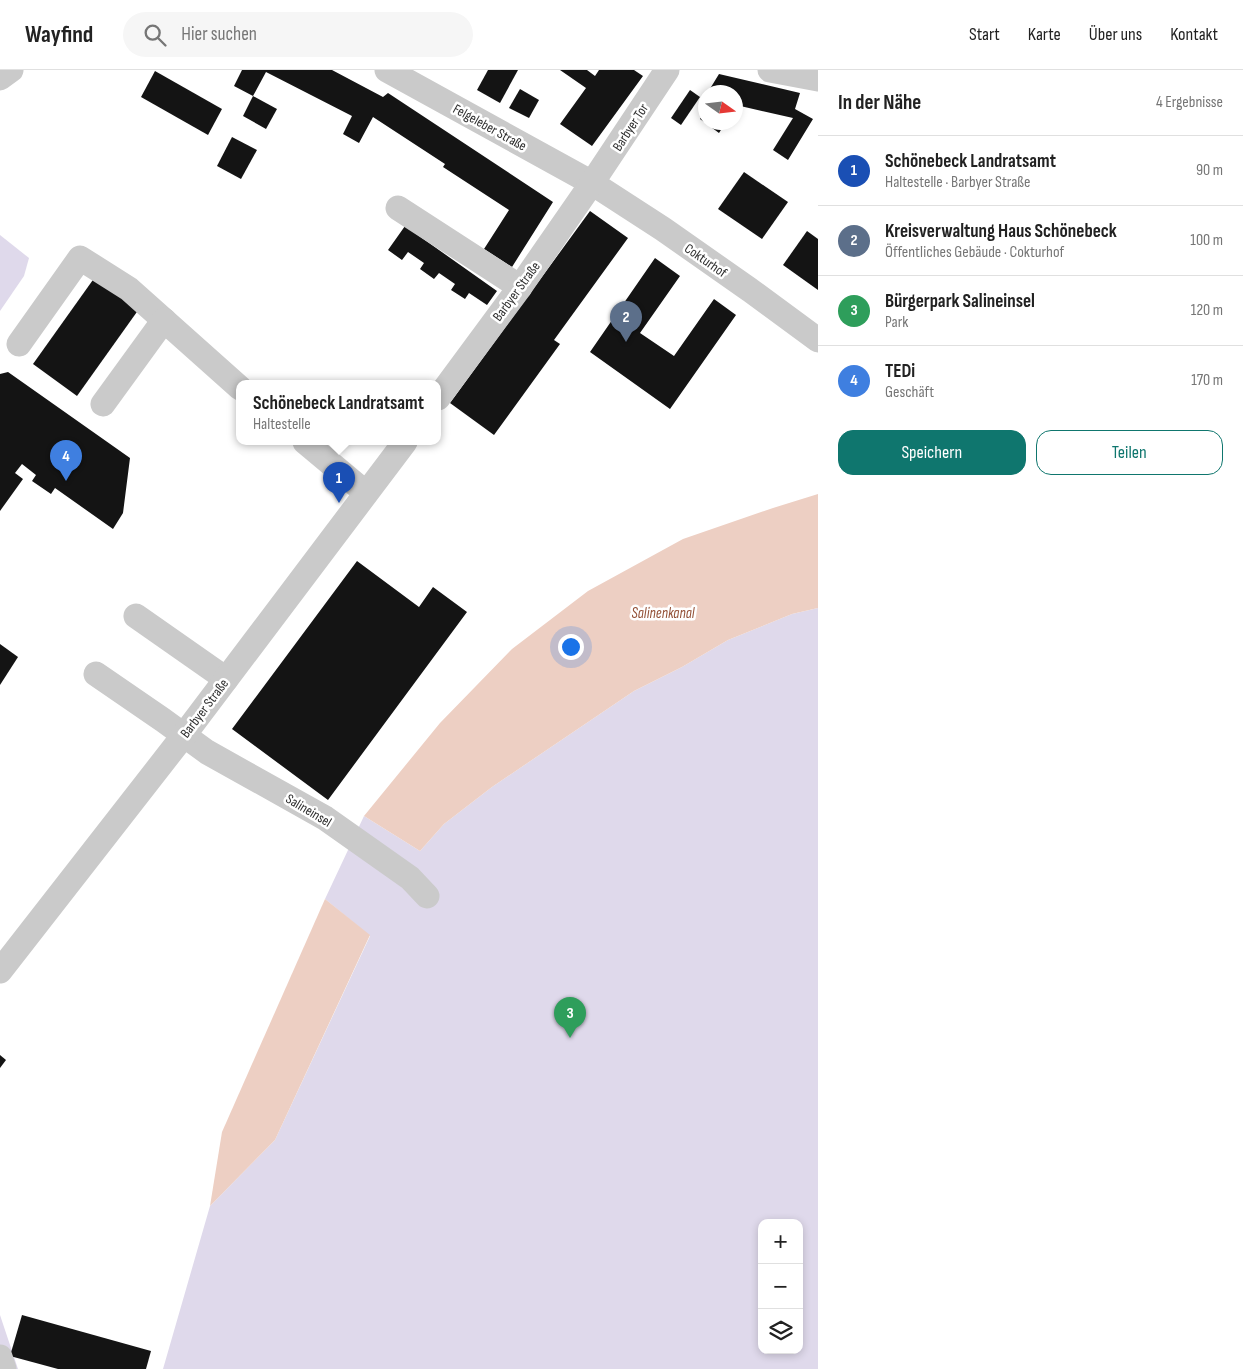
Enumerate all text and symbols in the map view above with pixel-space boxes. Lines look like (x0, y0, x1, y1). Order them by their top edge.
search box (123, 12, 473, 57)
text: Wayfind (25, 20, 93, 49)
icon: search (141, 21, 169, 49)
text: Hier suchen (181, 23, 257, 46)
text: Start (969, 24, 1000, 45)
text: Karte (1028, 24, 1061, 45)
text: Über uns (1089, 24, 1142, 45)
text: Kontakt (1170, 24, 1218, 45)
north arrow (698, 85, 743, 130)
text: In der Nähe (838, 90, 921, 115)
text: 4 Ergebnisse (1156, 93, 1223, 112)
street label: Felgeleber Straße (450, 100, 529, 155)
street label: Barbyer Tor (609, 100, 652, 154)
text: Schönebeck Landratsamt (885, 150, 1056, 173)
text: 1 (851, 161, 857, 180)
text: 90 m (1196, 161, 1223, 180)
text: Haltestelle · Barbyer Straße (885, 173, 1030, 192)
text: Kreisverwaltung Haus Schönebeck (885, 220, 1117, 243)
text: 2 (850, 231, 858, 250)
text: 100 m (1190, 231, 1223, 250)
street label: Cokturhof (681, 240, 731, 282)
text: Öffentliches Gebäude · Cokturhof (885, 243, 1064, 262)
street label: Barbyer Straße (489, 258, 544, 324)
text: Bürgerpark Salineinsel (885, 290, 1035, 313)
pin: 2 (610, 301, 642, 342)
text: 3 (850, 301, 858, 320)
text: 120 m (1191, 301, 1223, 320)
text: Park (885, 313, 908, 332)
text: TEDi (885, 360, 915, 383)
text: 4 (850, 371, 858, 390)
text: 170 m (1191, 371, 1223, 390)
popup (236, 380, 441, 445)
text: Geschäft (885, 383, 934, 402)
text: Schönebeck Landratsamt (253, 392, 424, 415)
text: Haltestelle (253, 415, 311, 434)
button: Speichern (838, 430, 1026, 475)
button: Teilen (1036, 430, 1223, 475)
pin: 4 (50, 440, 82, 481)
pin: 1 (323, 462, 355, 503)
water label: Salinenkanal (631, 604, 696, 623)
your location (558, 634, 584, 660)
street label: Barbyer Straße (177, 675, 232, 741)
street label: Salineinsel (283, 790, 335, 831)
pin: 3 (554, 997, 586, 1038)
map controls (758, 1219, 803, 1354)
button: + (758, 1219, 803, 1264)
button: − (758, 1264, 803, 1309)
button: layers (758, 1309, 803, 1354)

